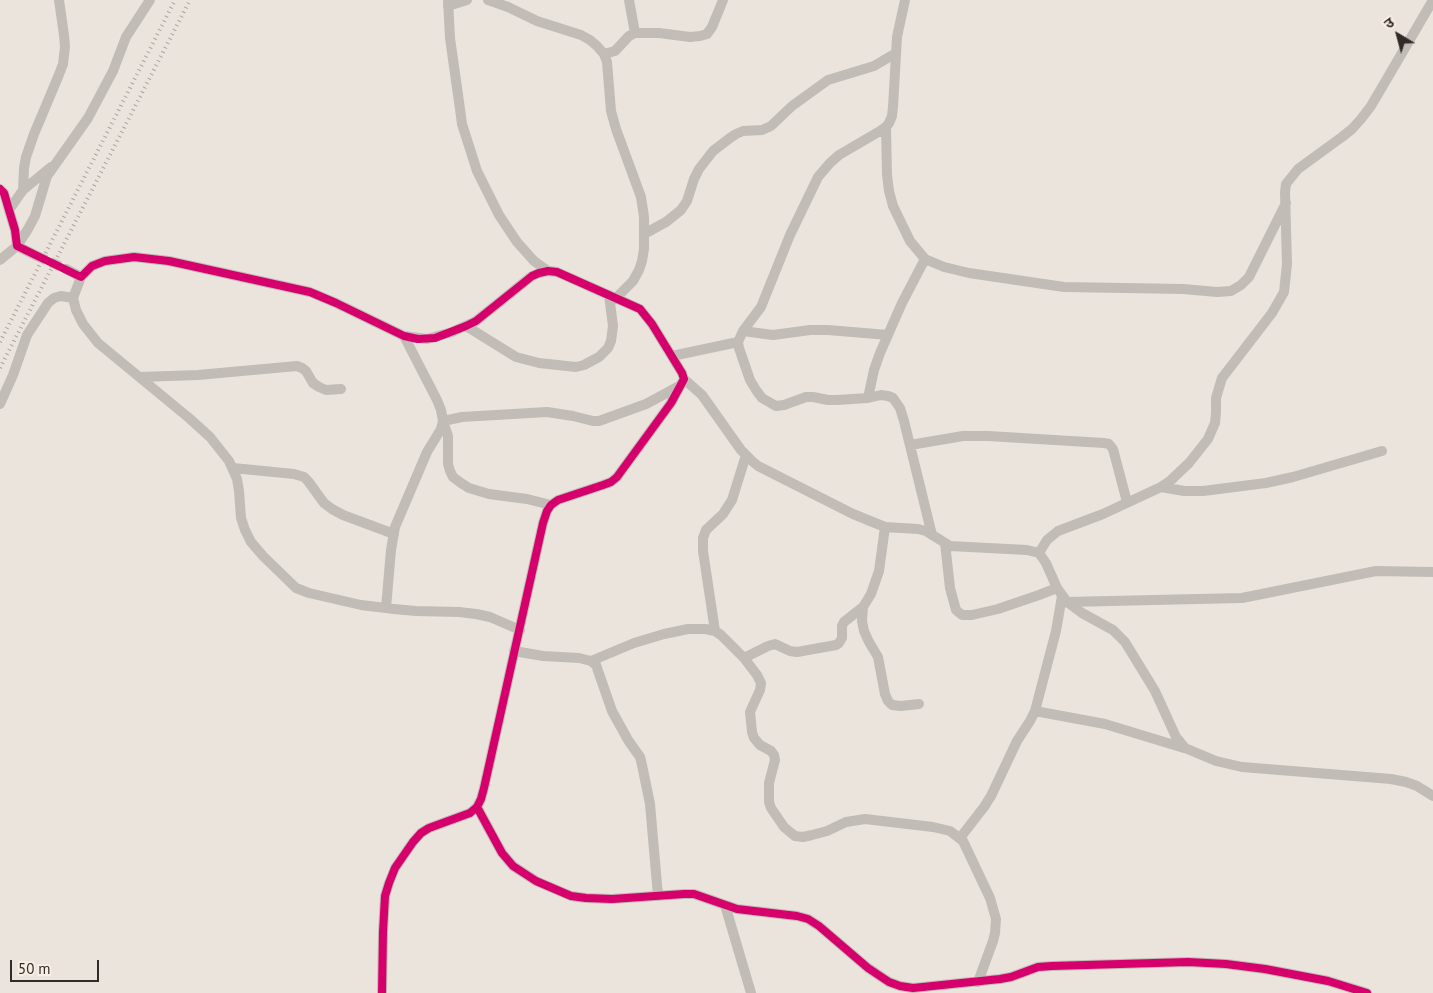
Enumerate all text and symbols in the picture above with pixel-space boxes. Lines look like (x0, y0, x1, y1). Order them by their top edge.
north arrow (1373, 10, 1423, 60)
text: उ (1380, 13, 1398, 33)
scale bar (12, 950, 101, 982)
text: 50 m (18, 959, 51, 978)

